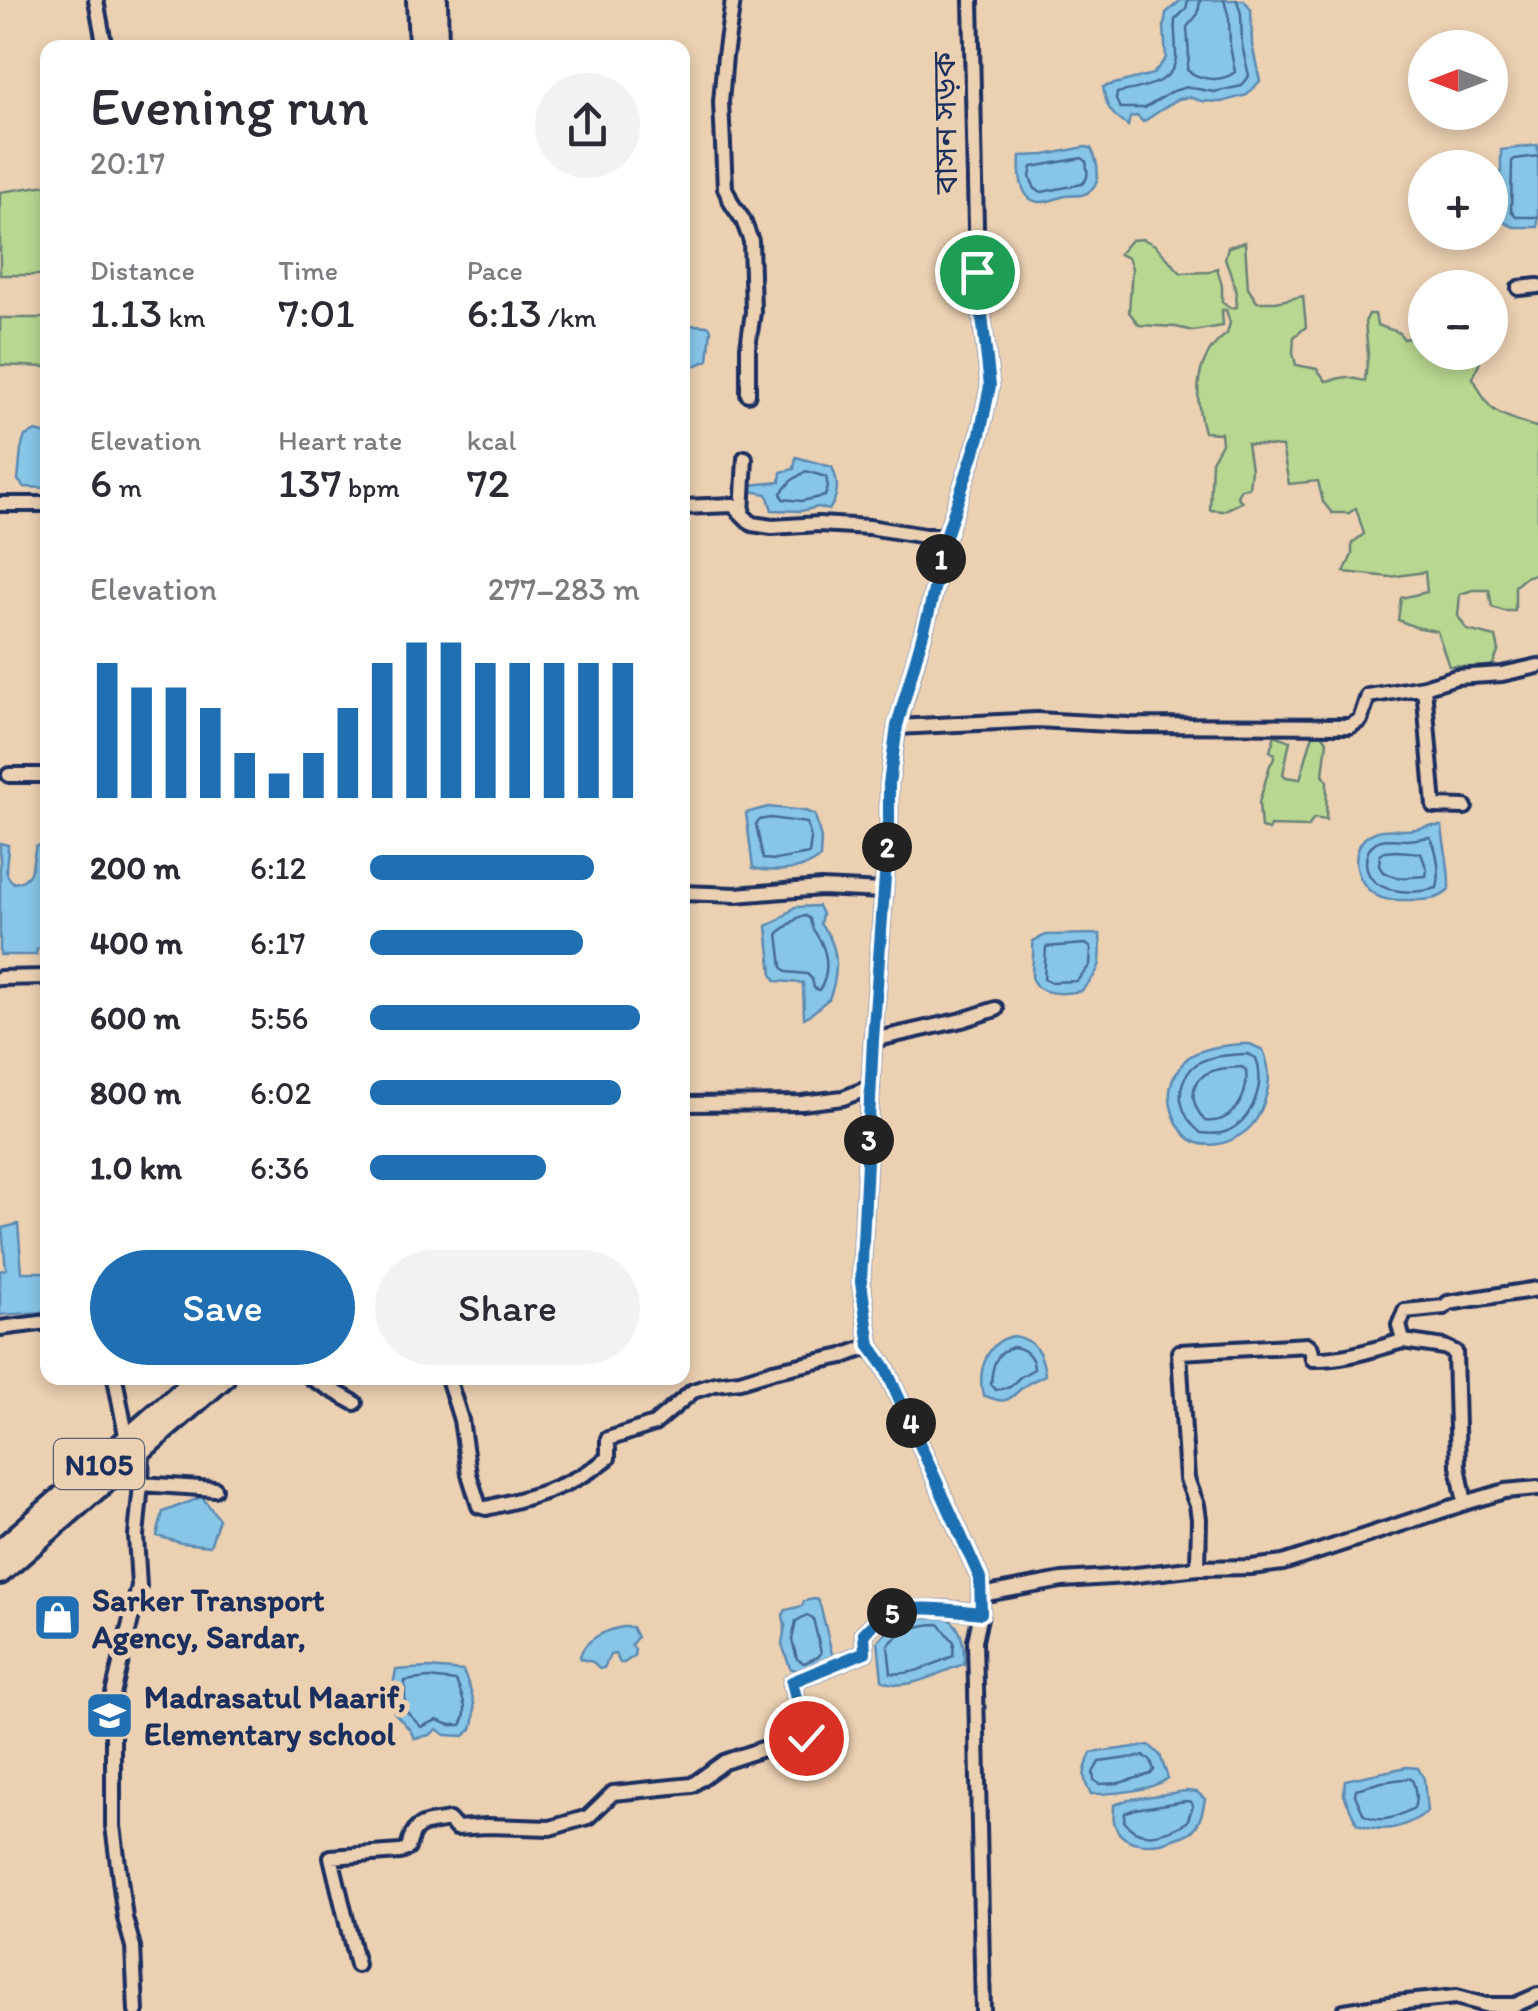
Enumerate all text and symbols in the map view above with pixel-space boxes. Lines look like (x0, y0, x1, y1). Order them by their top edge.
north arrow (1408, 30, 1508, 130)
map controls (1408, 30, 1508, 370)
street label: বাসন সড়ক (925, 50, 965, 196)
text: Evening run (90, 73, 369, 139)
button: share (535, 73, 640, 178)
text: 20:17 (90, 144, 165, 182)
button: + (1408, 150, 1508, 250)
pin (935, 230, 1020, 315)
icon: arrive (950, 245, 1005, 300)
text: Distance (90, 253, 195, 287)
text: Time (278, 253, 338, 287)
text: Pace (467, 253, 523, 287)
button: − (1408, 270, 1508, 370)
text: 1.13 (90, 287, 162, 338)
text: 7:01 (278, 287, 355, 338)
text: 6:13 (467, 287, 542, 338)
text: km (162, 300, 206, 334)
text: /km (542, 300, 597, 334)
text: Elevation (90, 423, 201, 457)
text: Heart rate (278, 423, 402, 457)
text: kcal (467, 423, 516, 457)
text: 6 (90, 457, 112, 508)
text: 137 (278, 457, 342, 508)
text: 72 (467, 457, 510, 508)
text: m (112, 470, 142, 504)
text: bpm (342, 470, 400, 504)
pin: 1 (916, 534, 966, 584)
text: 1 (935, 542, 948, 576)
text: Elevation (90, 570, 217, 608)
text: 277–283 m (488, 570, 640, 608)
pin: 2 (862, 822, 912, 872)
text: 2 (880, 830, 894, 864)
text: 200 m (90, 849, 180, 887)
text: 6:12 (250, 849, 306, 887)
text: 400 m (90, 924, 183, 962)
text: 6:17 (250, 924, 306, 962)
text: 600 m (90, 999, 180, 1037)
text: 5:56 (250, 999, 308, 1037)
text: 800 m (90, 1074, 181, 1112)
text: 6:02 (250, 1074, 311, 1112)
pin: 3 (844, 1115, 894, 1165)
text: 3 (861, 1123, 877, 1157)
text: 1.0 km (90, 1149, 182, 1187)
text: 6:36 (250, 1149, 309, 1187)
button: Save (90, 1250, 355, 1365)
button: Share (375, 1250, 640, 1365)
pin: 4 (886, 1398, 936, 1448)
text: 4 (903, 1406, 919, 1440)
road number: N105 (54, 1439, 144, 1489)
place label: Sarker Transport Agency, Sardar, (91, 1581, 325, 1656)
pin: 5 (867, 1588, 917, 1638)
shop icon: Sarker Transport Agency, Sardar, (31, 1592, 83, 1644)
text: 5 (885, 1596, 899, 1630)
place label: Madrasatul Maarif, Elementary school (144, 1678, 406, 1753)
school or university icon: Madrasatul Maarif, Elementary school (83, 1689, 135, 1741)
pin (764, 1696, 849, 1781)
icon: check (779, 1711, 834, 1766)

